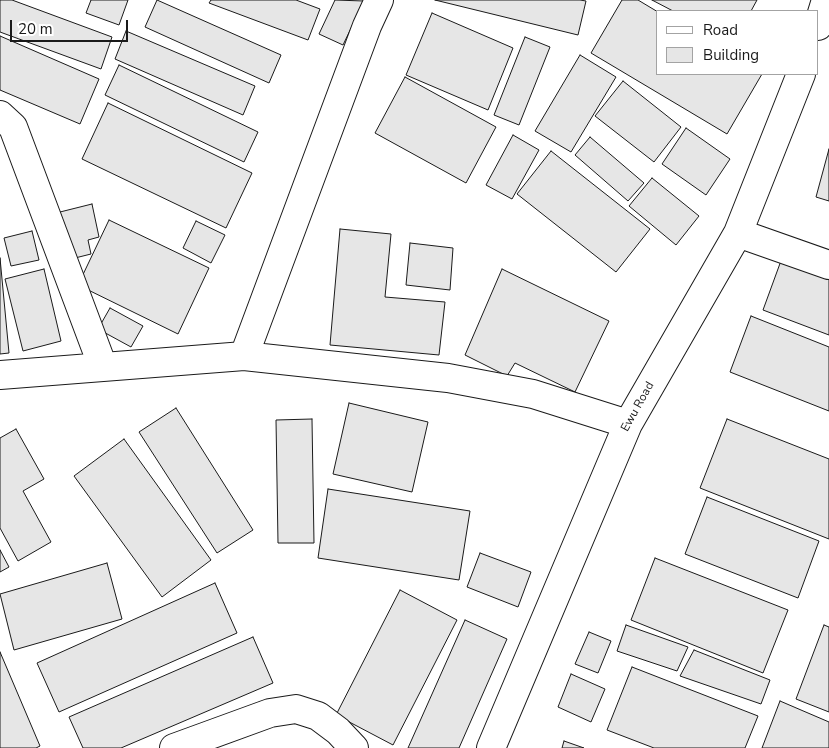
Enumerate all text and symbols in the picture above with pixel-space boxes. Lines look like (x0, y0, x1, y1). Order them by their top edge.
scale bar (12, 10, 130, 42)
legend (656, 10, 819, 75)
text: 20 m (18, 19, 53, 39)
text: Road (703, 20, 738, 40)
text: Building (703, 45, 759, 65)
street label: Ewu Road (618, 380, 658, 434)

